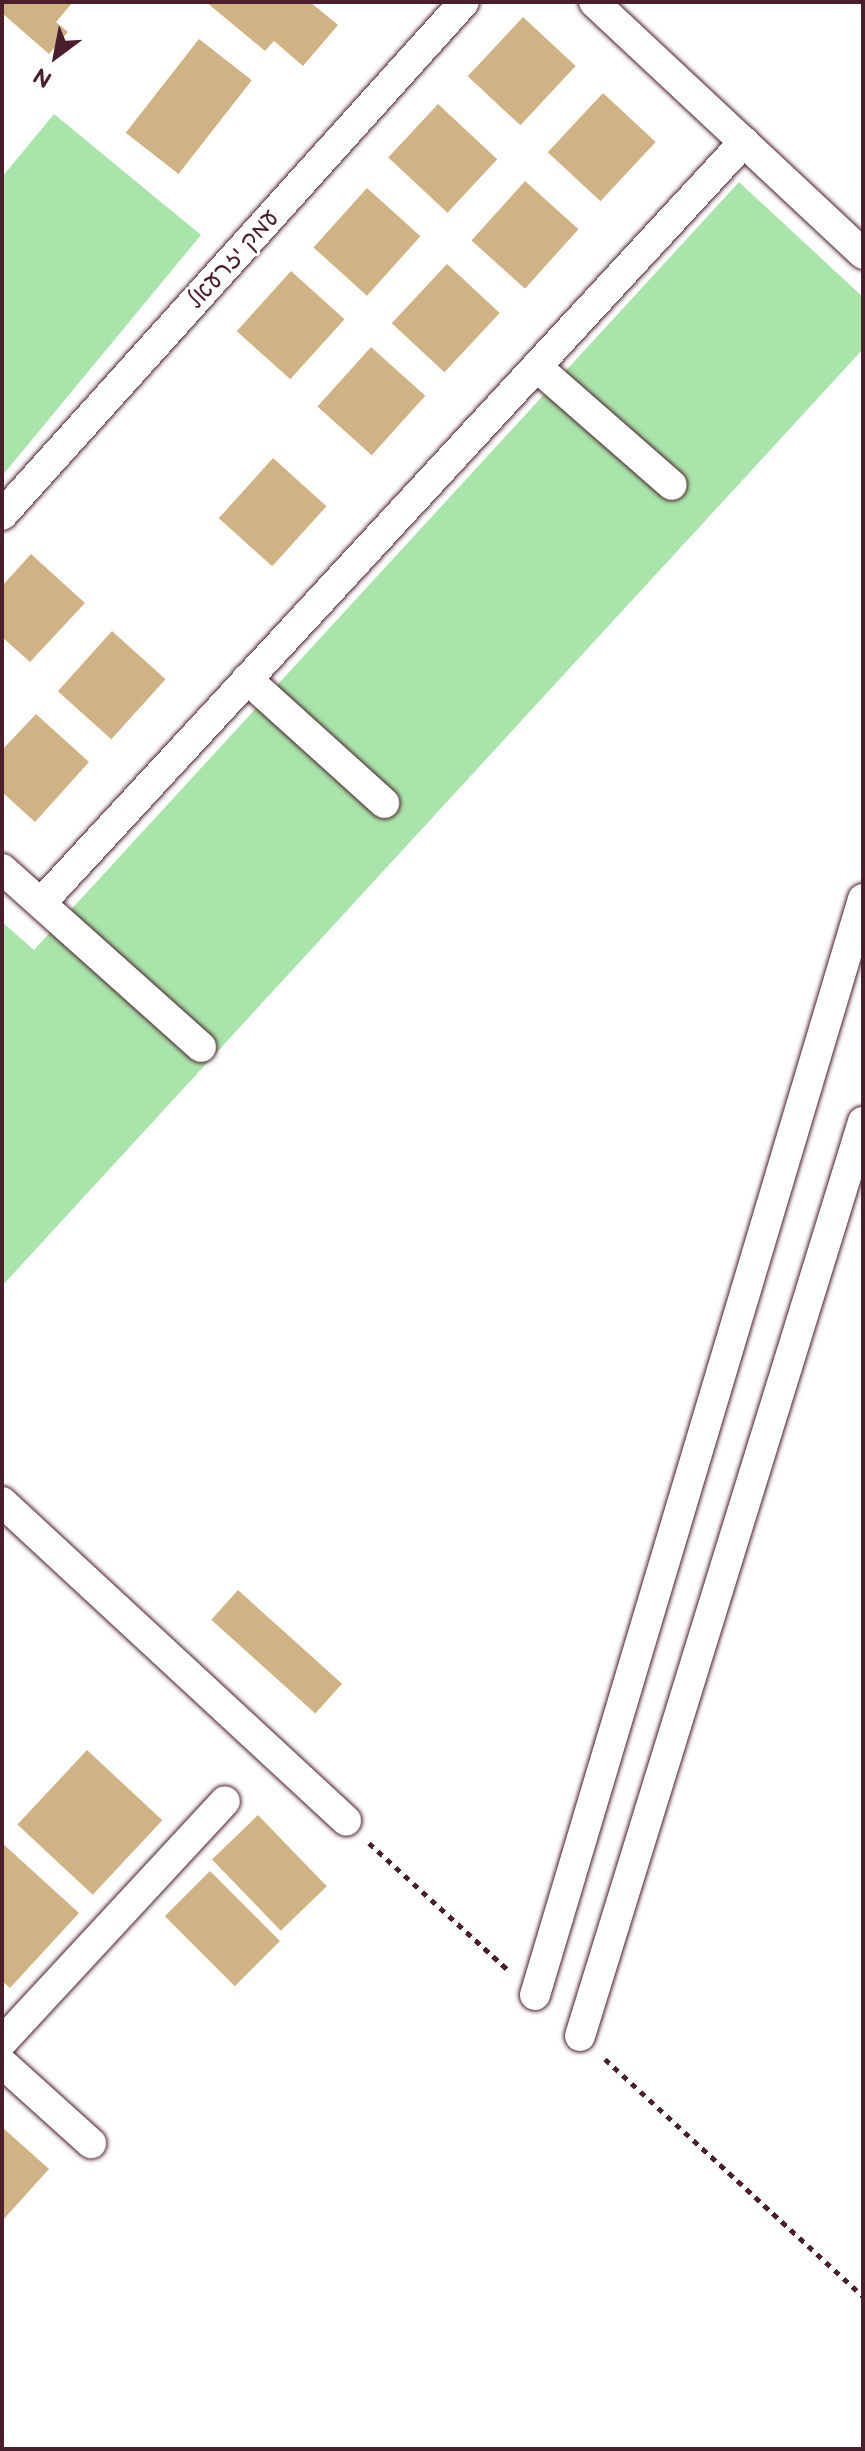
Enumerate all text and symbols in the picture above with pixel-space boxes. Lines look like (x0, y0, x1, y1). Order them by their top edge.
north arrow (16, 16, 96, 96)
text: N (29, 61, 57, 93)
street label: עמק יזרעאל (181, 203, 285, 315)

